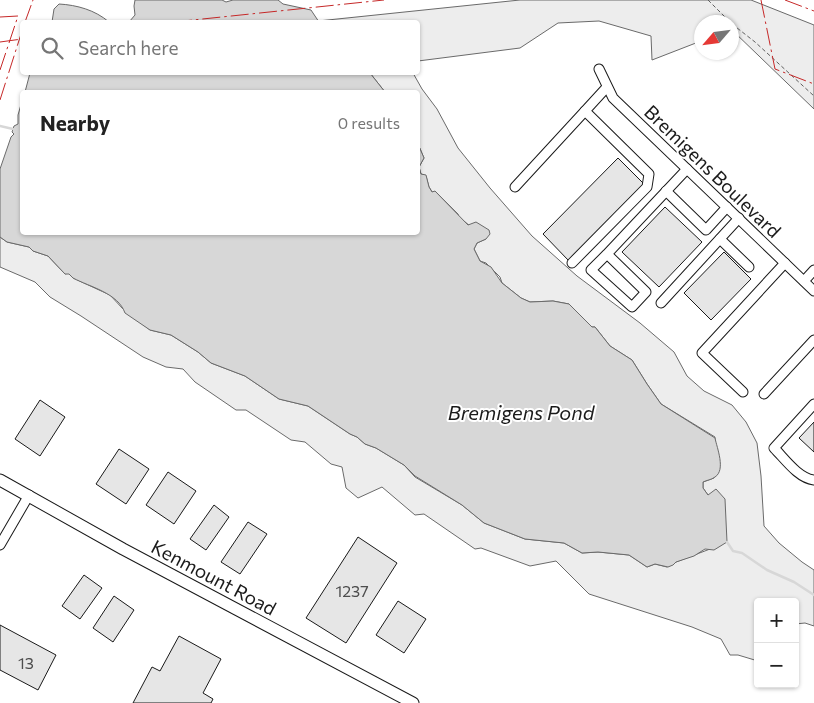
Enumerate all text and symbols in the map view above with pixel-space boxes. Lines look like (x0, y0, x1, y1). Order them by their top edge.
north arrow (694, 15, 739, 60)
search box (20, 20, 420, 75)
icon: search (38, 34, 66, 62)
text: Search here (78, 36, 178, 59)
street label: Bremigens Boulevard (640, 100, 786, 242)
text: Nearby (40, 110, 110, 135)
text: 0 results (338, 113, 400, 132)
water label: Bremigens Pond (448, 400, 596, 424)
street label: Kenmount Road (148, 534, 280, 620)
house number: 1237 (335, 581, 369, 600)
map controls (754, 598, 799, 688)
button: + (754, 598, 799, 643)
button: − (754, 643, 799, 688)
house number: 13 (18, 653, 34, 672)

